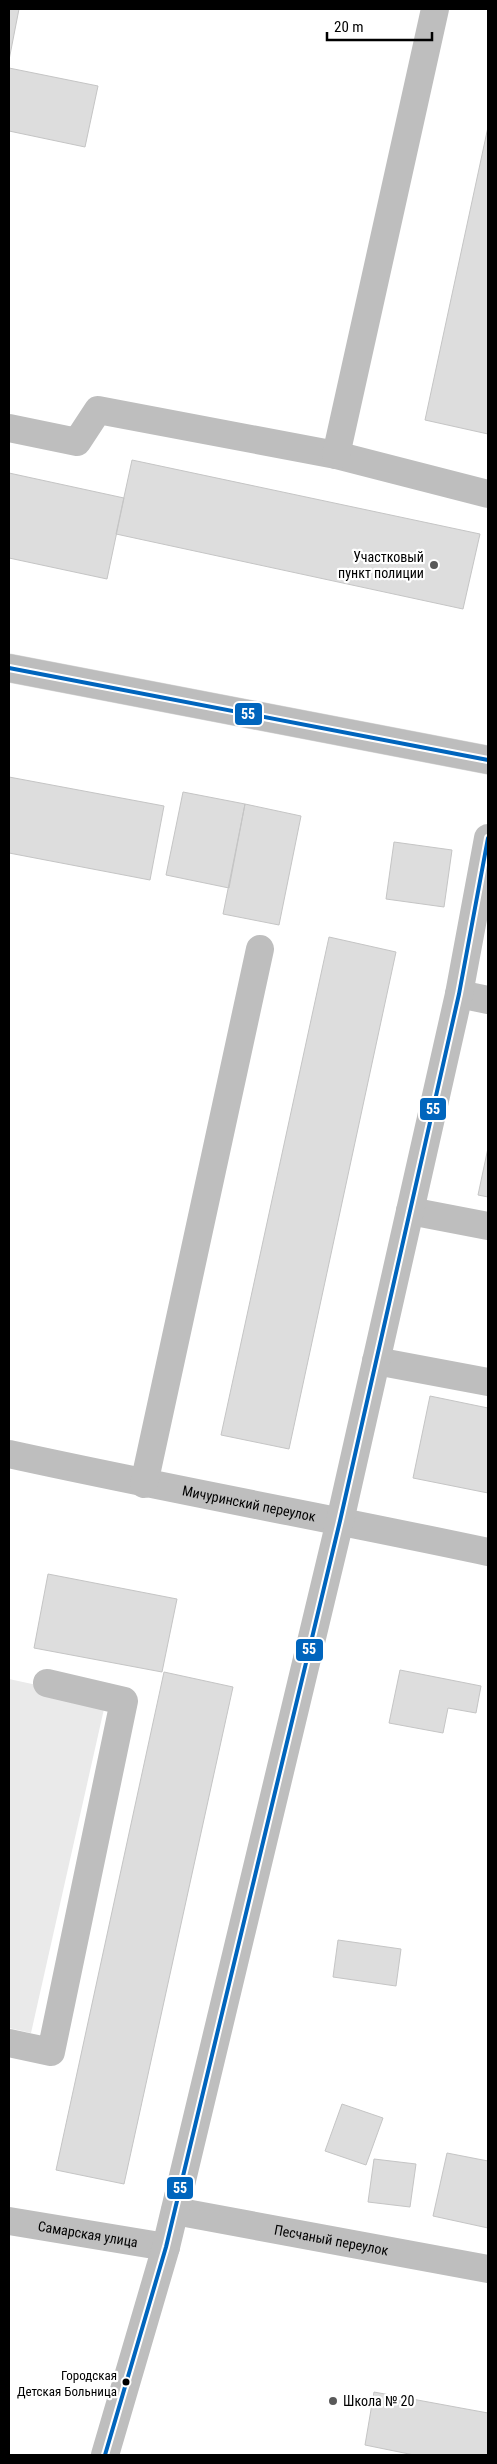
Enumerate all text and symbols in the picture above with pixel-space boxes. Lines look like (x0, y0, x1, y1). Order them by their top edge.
scale bar (327, 10, 432, 42)
text: 20 m (334, 18, 364, 36)
place label: Участковый пункт полиции (338, 549, 424, 581)
marker: Участковый пункт полиции (428, 559, 440, 571)
line badge: 55 (234, 702, 263, 726)
text: 55 (241, 706, 255, 722)
line badge: 55 (419, 1097, 447, 1121)
text: 55 (426, 1101, 440, 1117)
street label: Мичуринский переулок (181, 1482, 317, 1525)
line badge: 55 (295, 1638, 324, 1662)
text: 55 (302, 1641, 316, 1657)
line badge: 55 (166, 2176, 194, 2200)
text: 55 (173, 2180, 187, 2196)
street label: Самарская улица (37, 2218, 139, 2250)
street label: Песчаный переулок (273, 2222, 390, 2258)
place label: Городская Детская Больница (17, 2368, 117, 2399)
marker: Городская Детская Больница (121, 2377, 131, 2387)
place label: Школа № 20 (343, 2393, 415, 2409)
marker: Школа № 20 (327, 2395, 339, 2407)

